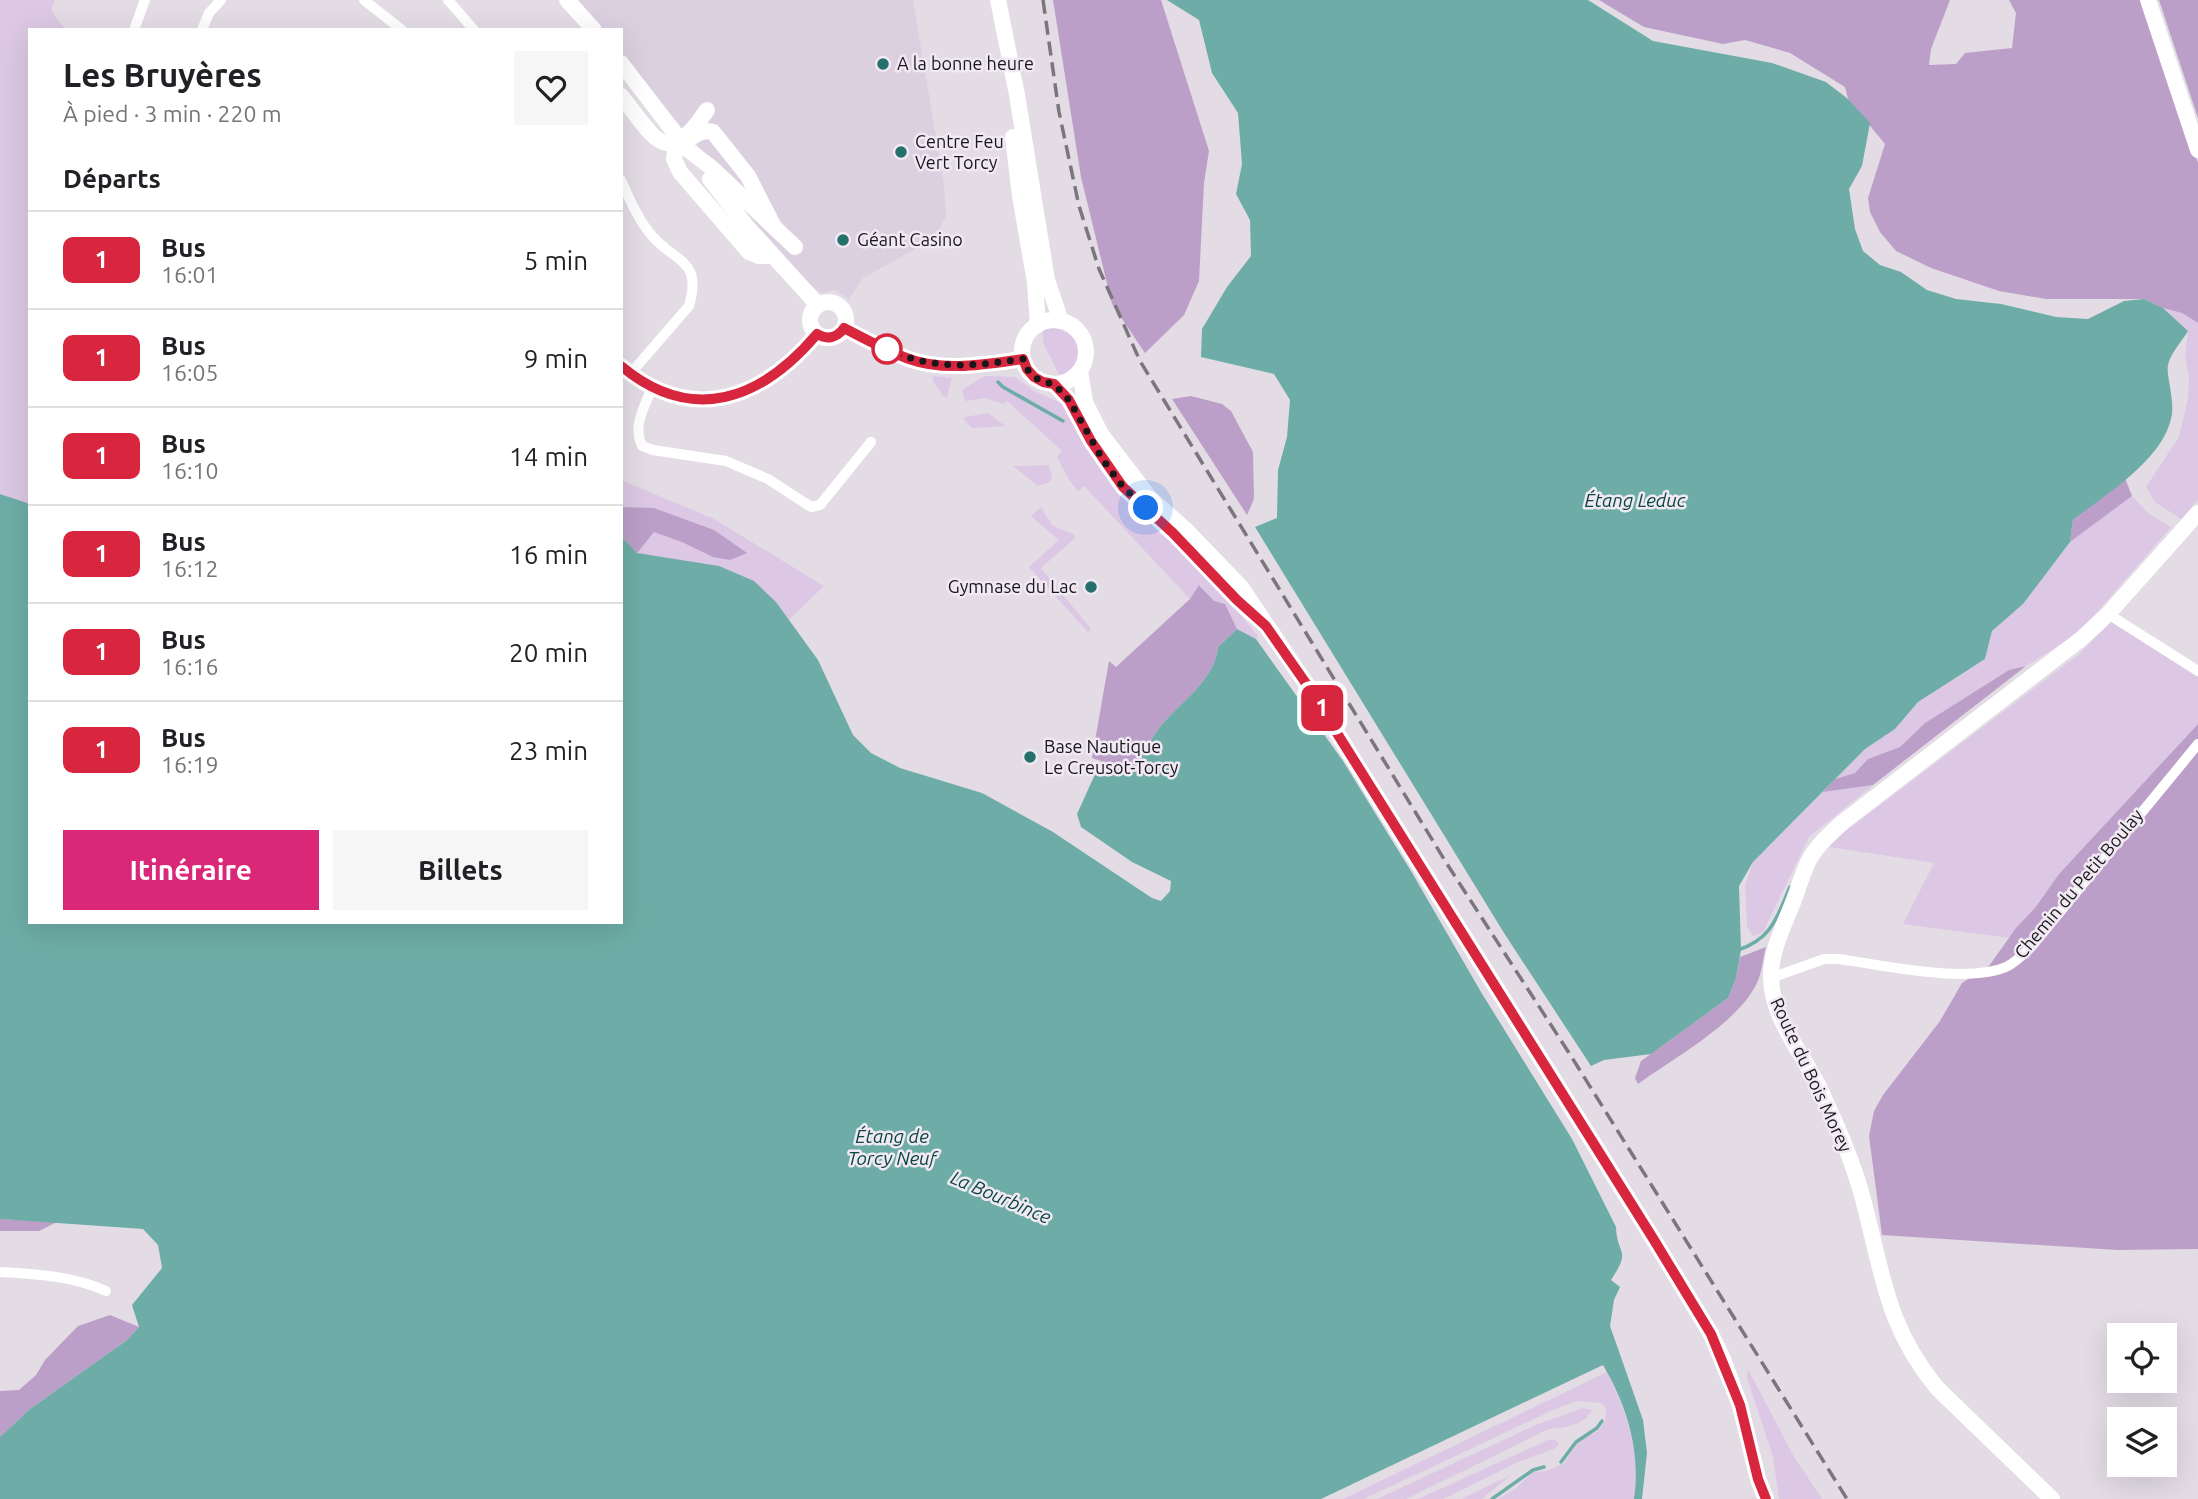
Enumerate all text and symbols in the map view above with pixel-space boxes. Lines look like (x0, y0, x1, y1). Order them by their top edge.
button: heart (514, 51, 588, 125)
place label: A la bonne heure (897, 53, 1034, 73)
text: Les Bruyères (63, 56, 262, 93)
marker: A la bonne heure (875, 56, 891, 72)
text: À pied · 3 min · 220 m (63, 101, 282, 126)
place label: Centre Feu Vert Torcy (915, 131, 1004, 172)
marker: Centre Feu Vert Torcy (893, 144, 909, 160)
text: Départs (63, 164, 161, 193)
place label: Géant Casino (857, 229, 963, 249)
marker: Géant Casino (835, 232, 851, 248)
text: Bus (161, 233, 206, 262)
text: 1 (95, 246, 108, 273)
text: 5 min (524, 246, 588, 275)
text: 16:01 (161, 262, 219, 287)
text: Bus (161, 331, 206, 360)
unlabelled marker (872, 334, 902, 364)
text: 1 (95, 344, 108, 371)
text: 9 min (524, 344, 588, 373)
text: 16:05 (161, 360, 219, 385)
text: Bus (161, 429, 206, 458)
text: 1 (95, 442, 108, 469)
text: 14 min (509, 442, 588, 471)
text: 16:10 (161, 458, 219, 483)
water label: Étang Leduc (1584, 489, 1686, 511)
your location (1128, 490, 1163, 525)
text: Bus (161, 527, 206, 556)
text: 1 (95, 540, 108, 567)
text: 16 min (509, 540, 588, 569)
text: 16:12 (161, 556, 219, 581)
place label: Gymnase du Lac (948, 576, 1077, 596)
marker: Gymnase du Lac (1083, 579, 1099, 595)
text: Bus (161, 625, 206, 654)
text: 1 (95, 638, 108, 665)
text: 20 min (509, 638, 588, 667)
text: 16:16 (161, 654, 219, 679)
line badge: 1 (1299, 685, 1345, 731)
text: 1 (1315, 694, 1329, 721)
text: Bus (161, 723, 206, 752)
text: 1 (95, 736, 108, 763)
text: 23 min (509, 736, 588, 765)
place label: Base Nautique Le Creusot-Torcy (1044, 736, 1179, 777)
marker: Base Nautique Le Creusot-Torcy (1022, 749, 1038, 765)
text: 16:19 (161, 752, 219, 777)
street label: Chemin du Petit Boulay (2010, 805, 2147, 962)
button: Itinéraire (63, 830, 319, 910)
button: Billets (333, 830, 588, 910)
street label: Route du Bois Morey (1767, 994, 1857, 1155)
water label: Étang de Torcy Neuf (847, 1125, 939, 1169)
water label: La Bourbince (948, 1166, 1055, 1228)
map controls (2107, 1323, 2177, 1477)
button: locate (2107, 1323, 2177, 1393)
button: layers (2107, 1407, 2177, 1477)

